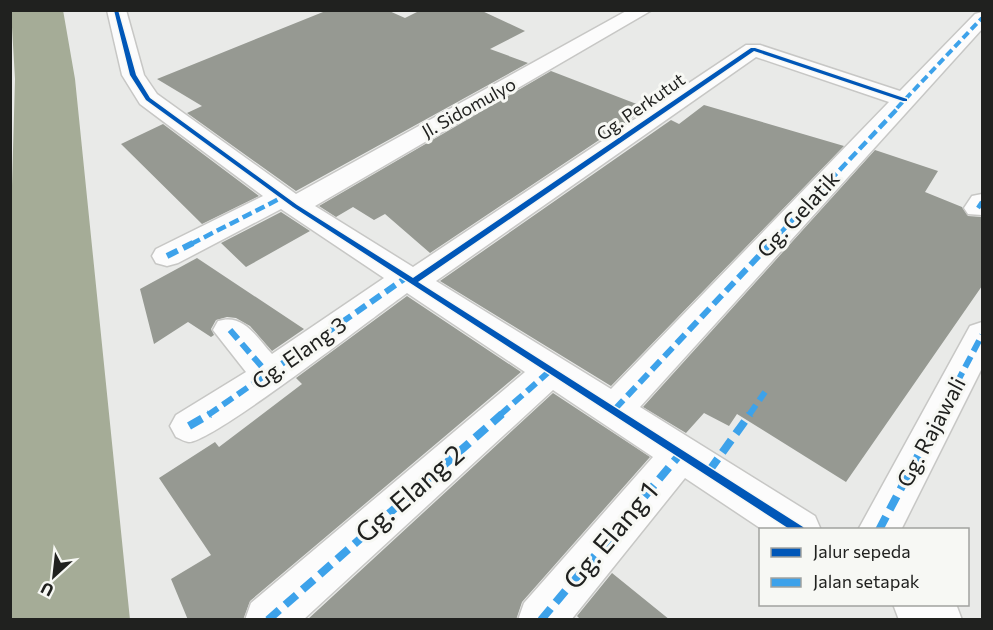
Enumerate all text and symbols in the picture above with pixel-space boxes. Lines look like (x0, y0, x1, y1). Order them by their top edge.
street label: Gg. Perkutut (592, 68, 689, 145)
street label: Jl. Sidomulyo (418, 72, 519, 142)
street label: Gg. Gelatik (751, 165, 845, 263)
street label: Gg. Elang 3 (246, 310, 351, 395)
street label: Gg. Rajawali (890, 372, 971, 491)
street label: Gg. Elang 2 (348, 437, 470, 549)
street label: Gg. Elang 1 (555, 475, 664, 595)
legend (759, 528, 969, 606)
text: Jalur sepeda (813, 540, 911, 562)
north arrow (24, 546, 84, 606)
text: Jalan setapak (813, 570, 920, 592)
text: U (37, 579, 56, 601)

